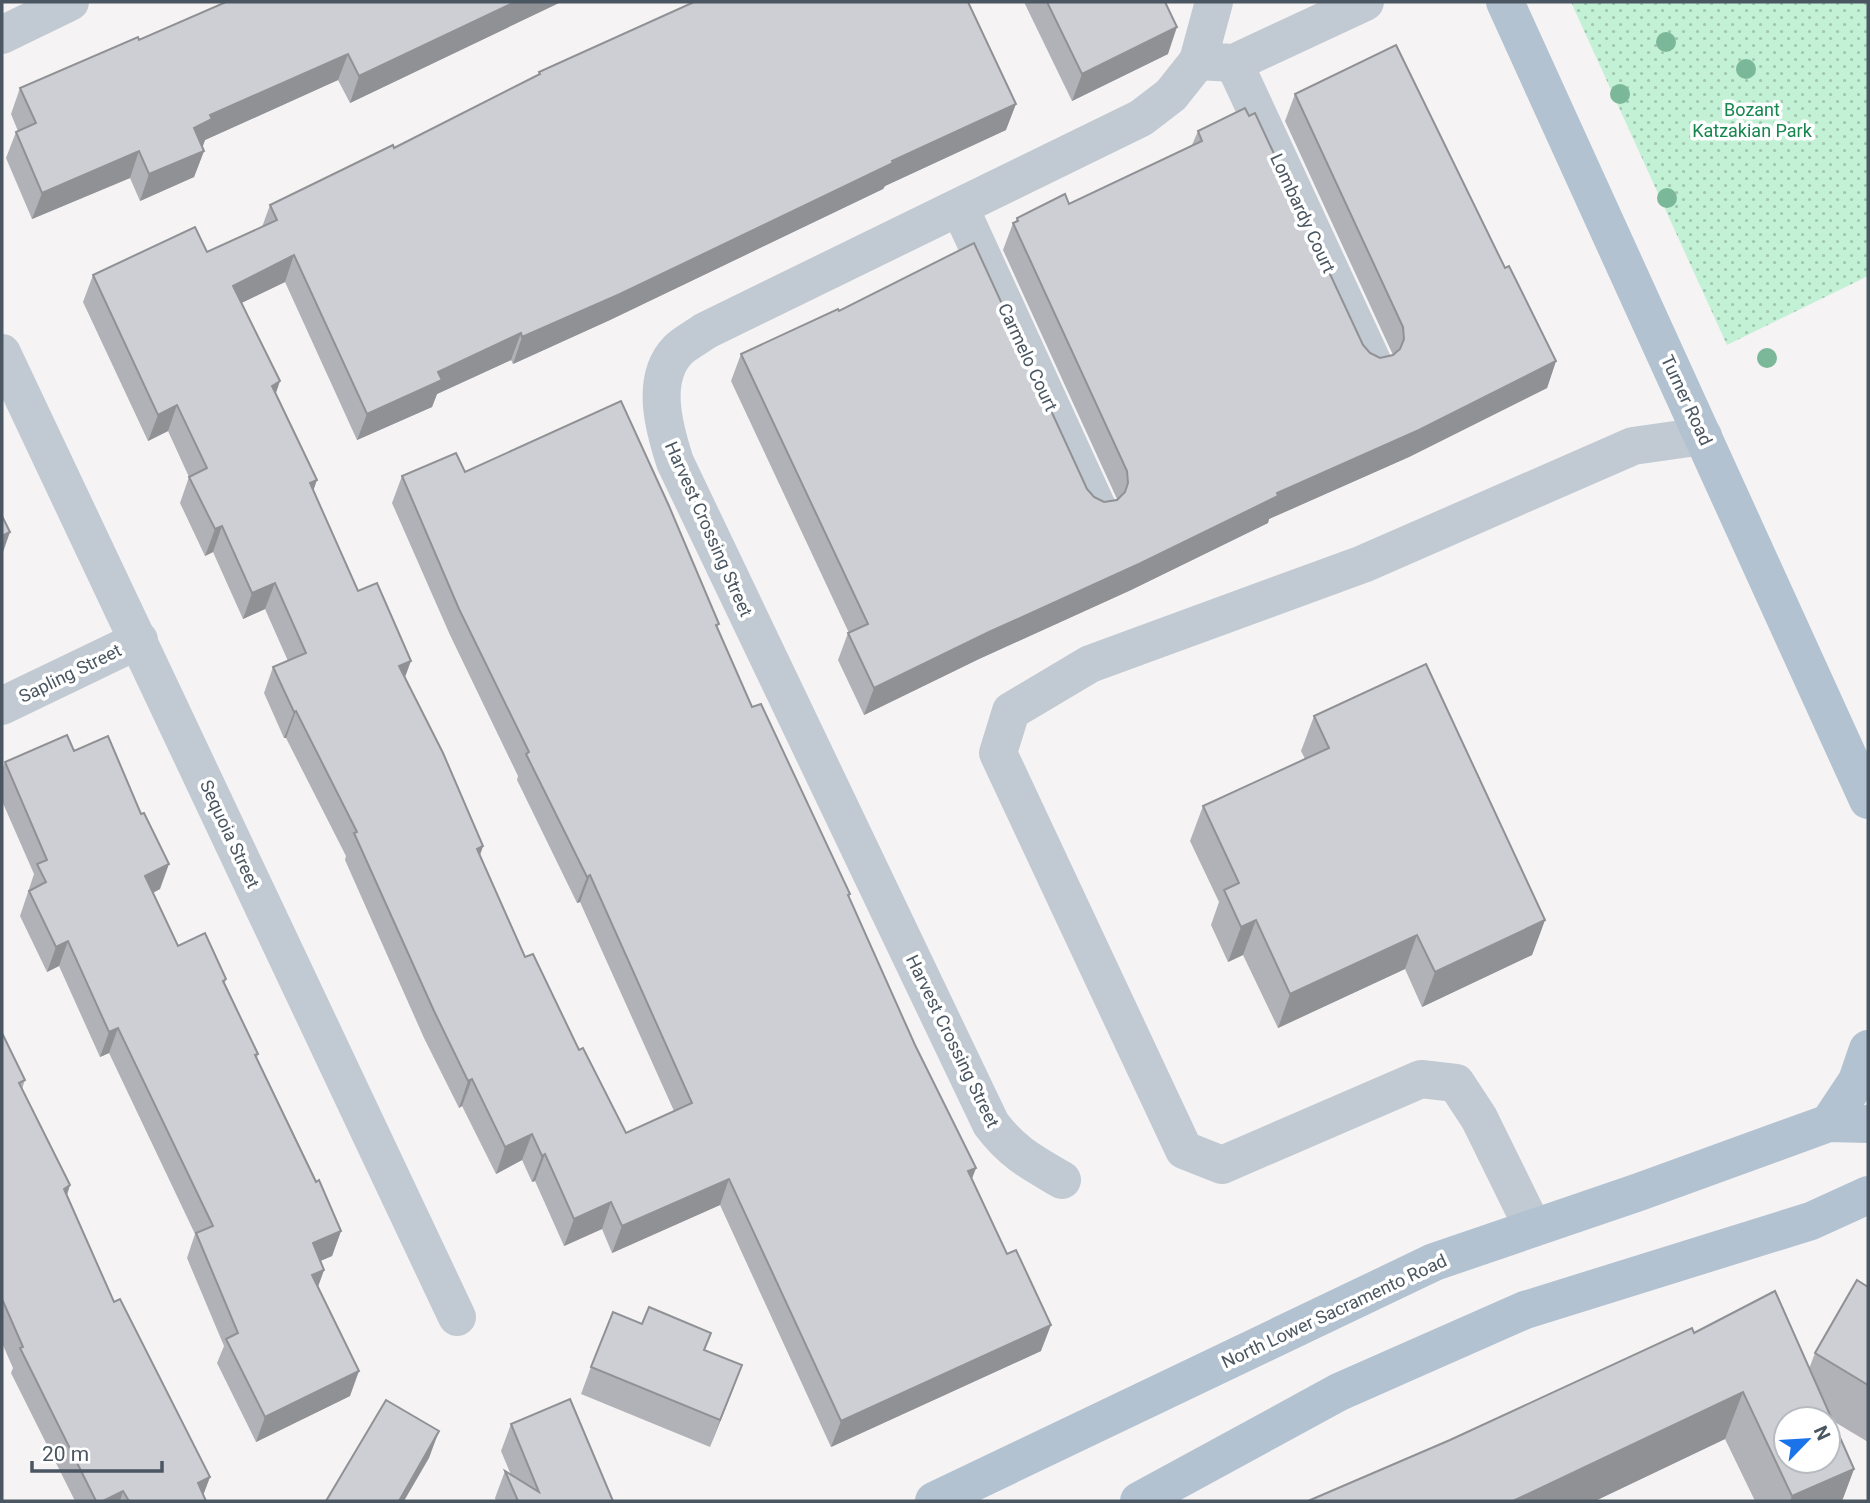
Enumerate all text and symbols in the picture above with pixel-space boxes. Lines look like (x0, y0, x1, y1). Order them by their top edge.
park label: Bozant Katzakian Park (1692, 99, 1813, 141)
street label: Lombardy Court (1266, 150, 1340, 276)
street label: Carmelo Court (994, 300, 1062, 414)
street label: Turner Road (1657, 351, 1717, 449)
street label: Harvest Crossing Street (661, 438, 757, 620)
street label: Sapling Street (15, 639, 125, 707)
street label: Sequoia Street (196, 777, 264, 891)
street label: Harvest Crossing Street (902, 951, 1004, 1131)
street label: North Lower Sacramento Road (1218, 1250, 1450, 1372)
north arrow (1772, 1405, 1842, 1475)
text: N (1809, 1422, 1835, 1444)
scale bar (32, 1430, 161, 1474)
text: 20 m (42, 1442, 89, 1466)

